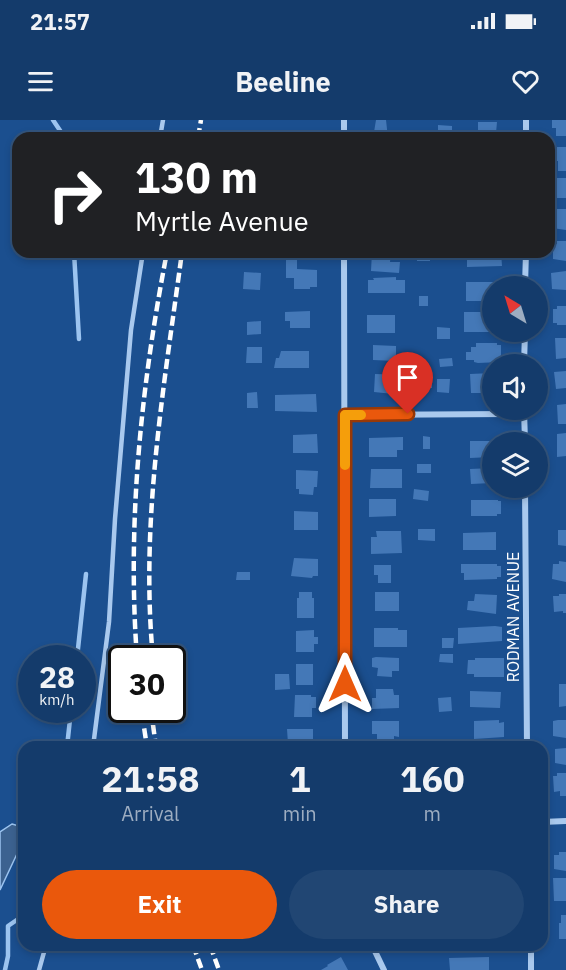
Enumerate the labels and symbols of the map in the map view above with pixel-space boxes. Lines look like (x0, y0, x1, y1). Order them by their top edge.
north arrow (482, 276, 548, 342)
pin (382, 352, 433, 414)
street label: RODMAN AVENUE (503, 552, 523, 682)
speed limit sign: 30 (108, 645, 186, 723)
position arrow (313, 652, 377, 716)

